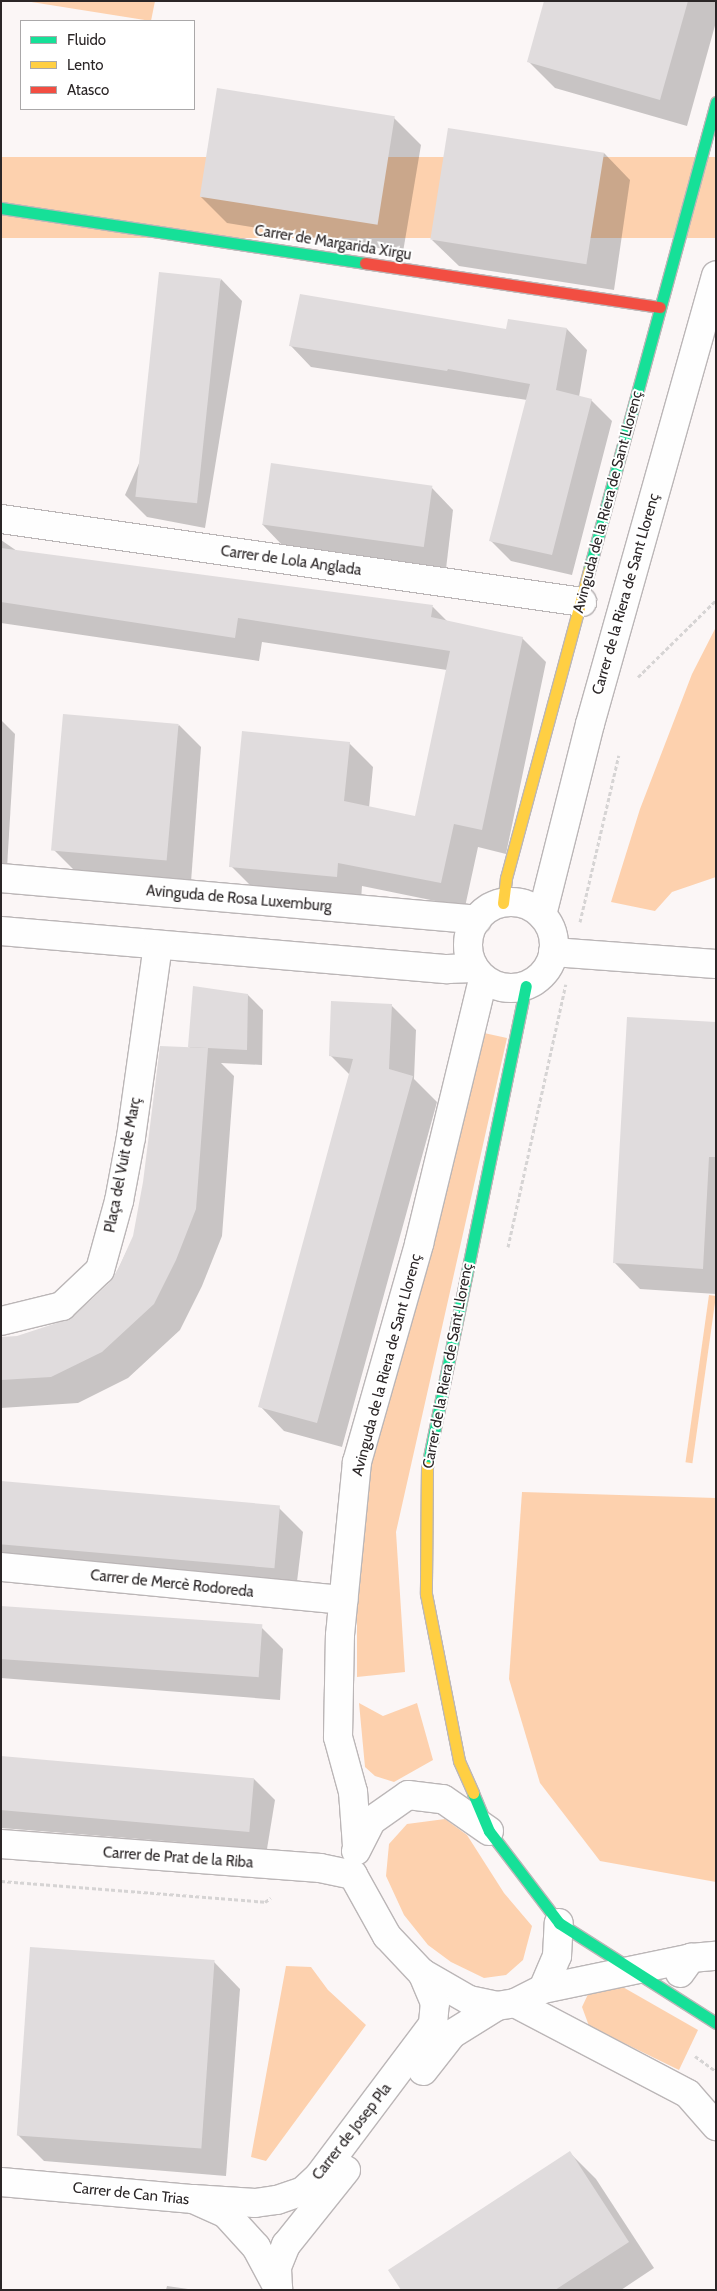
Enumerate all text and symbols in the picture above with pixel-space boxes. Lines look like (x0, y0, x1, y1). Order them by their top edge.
legend (20, 20, 195, 110)
text: Fluido (67, 31, 106, 49)
text: Lento (67, 56, 104, 74)
text: Atasco (67, 81, 109, 99)
street label: Carrer de Margarida Xirgu (253, 222, 413, 264)
street label: Avinguda de la Riera de Sant Llorenç (570, 389, 646, 615)
street label: Carrer de la Riera de Sant Llorenç (589, 491, 663, 697)
street label: Carrer de Lola Anglada (219, 542, 363, 580)
street label: Avinguda de Rosa Luxemburg (145, 882, 333, 916)
street label: Plaça del Vuit de Març (101, 1096, 145, 1234)
street label: Avinguda de la Riera de Sant Llorenç (349, 1252, 425, 1478)
street label: Carrer de la Riera de Sant Llorenç (419, 1262, 477, 1470)
street label: Carrer de Mercè Rodoreda (89, 1566, 255, 1602)
street label: Carrer de Prat de la Riba (102, 1844, 254, 1872)
street label: Carrer de Josep Pla (309, 2080, 395, 2184)
street label: Carrer de Can Trias (72, 2179, 190, 2209)

